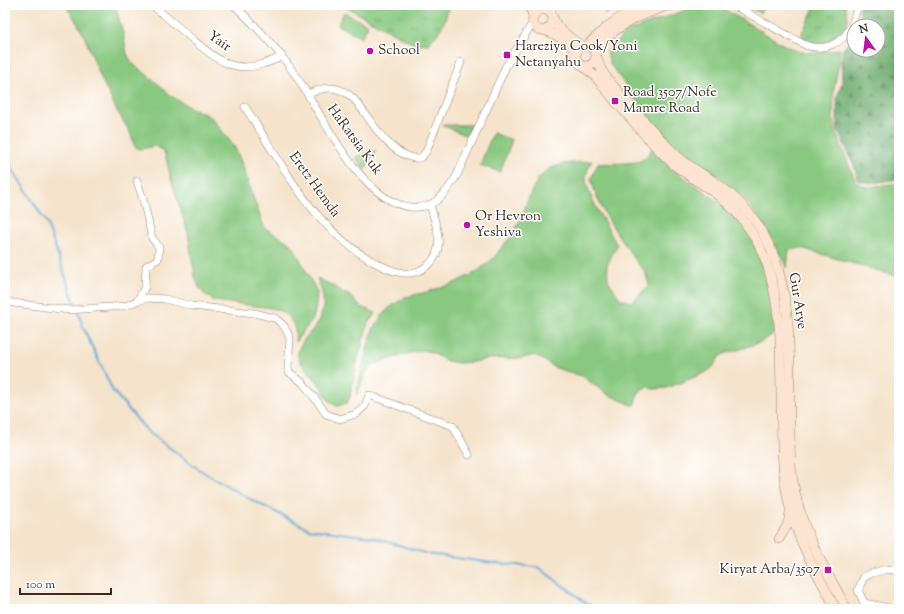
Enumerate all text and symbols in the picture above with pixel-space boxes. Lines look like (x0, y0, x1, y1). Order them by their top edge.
north arrow (846, 18, 886, 58)
text: N (857, 20, 870, 38)
street label: Yair (203, 27, 235, 58)
place label: Hareziya Cook/Yoni Netanyahu (515, 37, 637, 73)
place label: School (378, 41, 420, 61)
marker: School (365, 46, 375, 56)
marker: Hareziya Cook/Yoni Netanyahu (502, 50, 512, 60)
place label: Road 3507/Nofe Mamre Road (623, 83, 717, 119)
marker: Road 3507/Nofe Mamre Road (610, 96, 620, 106)
street label: HaRatsia Kuk (322, 101, 387, 180)
street label: Eretz Hemda (283, 148, 345, 222)
place label: Or Hevron Yeshiva (475, 207, 541, 243)
marker: Or Hevron Yeshiva (462, 220, 472, 230)
street label: Gur Arye (783, 271, 811, 331)
place label: Kiryat Arba/3507 (720, 560, 820, 580)
marker: Kiryat Arba/3507 (823, 565, 833, 575)
scale bar (20, 570, 111, 596)
text: 100 m (26, 576, 55, 594)

